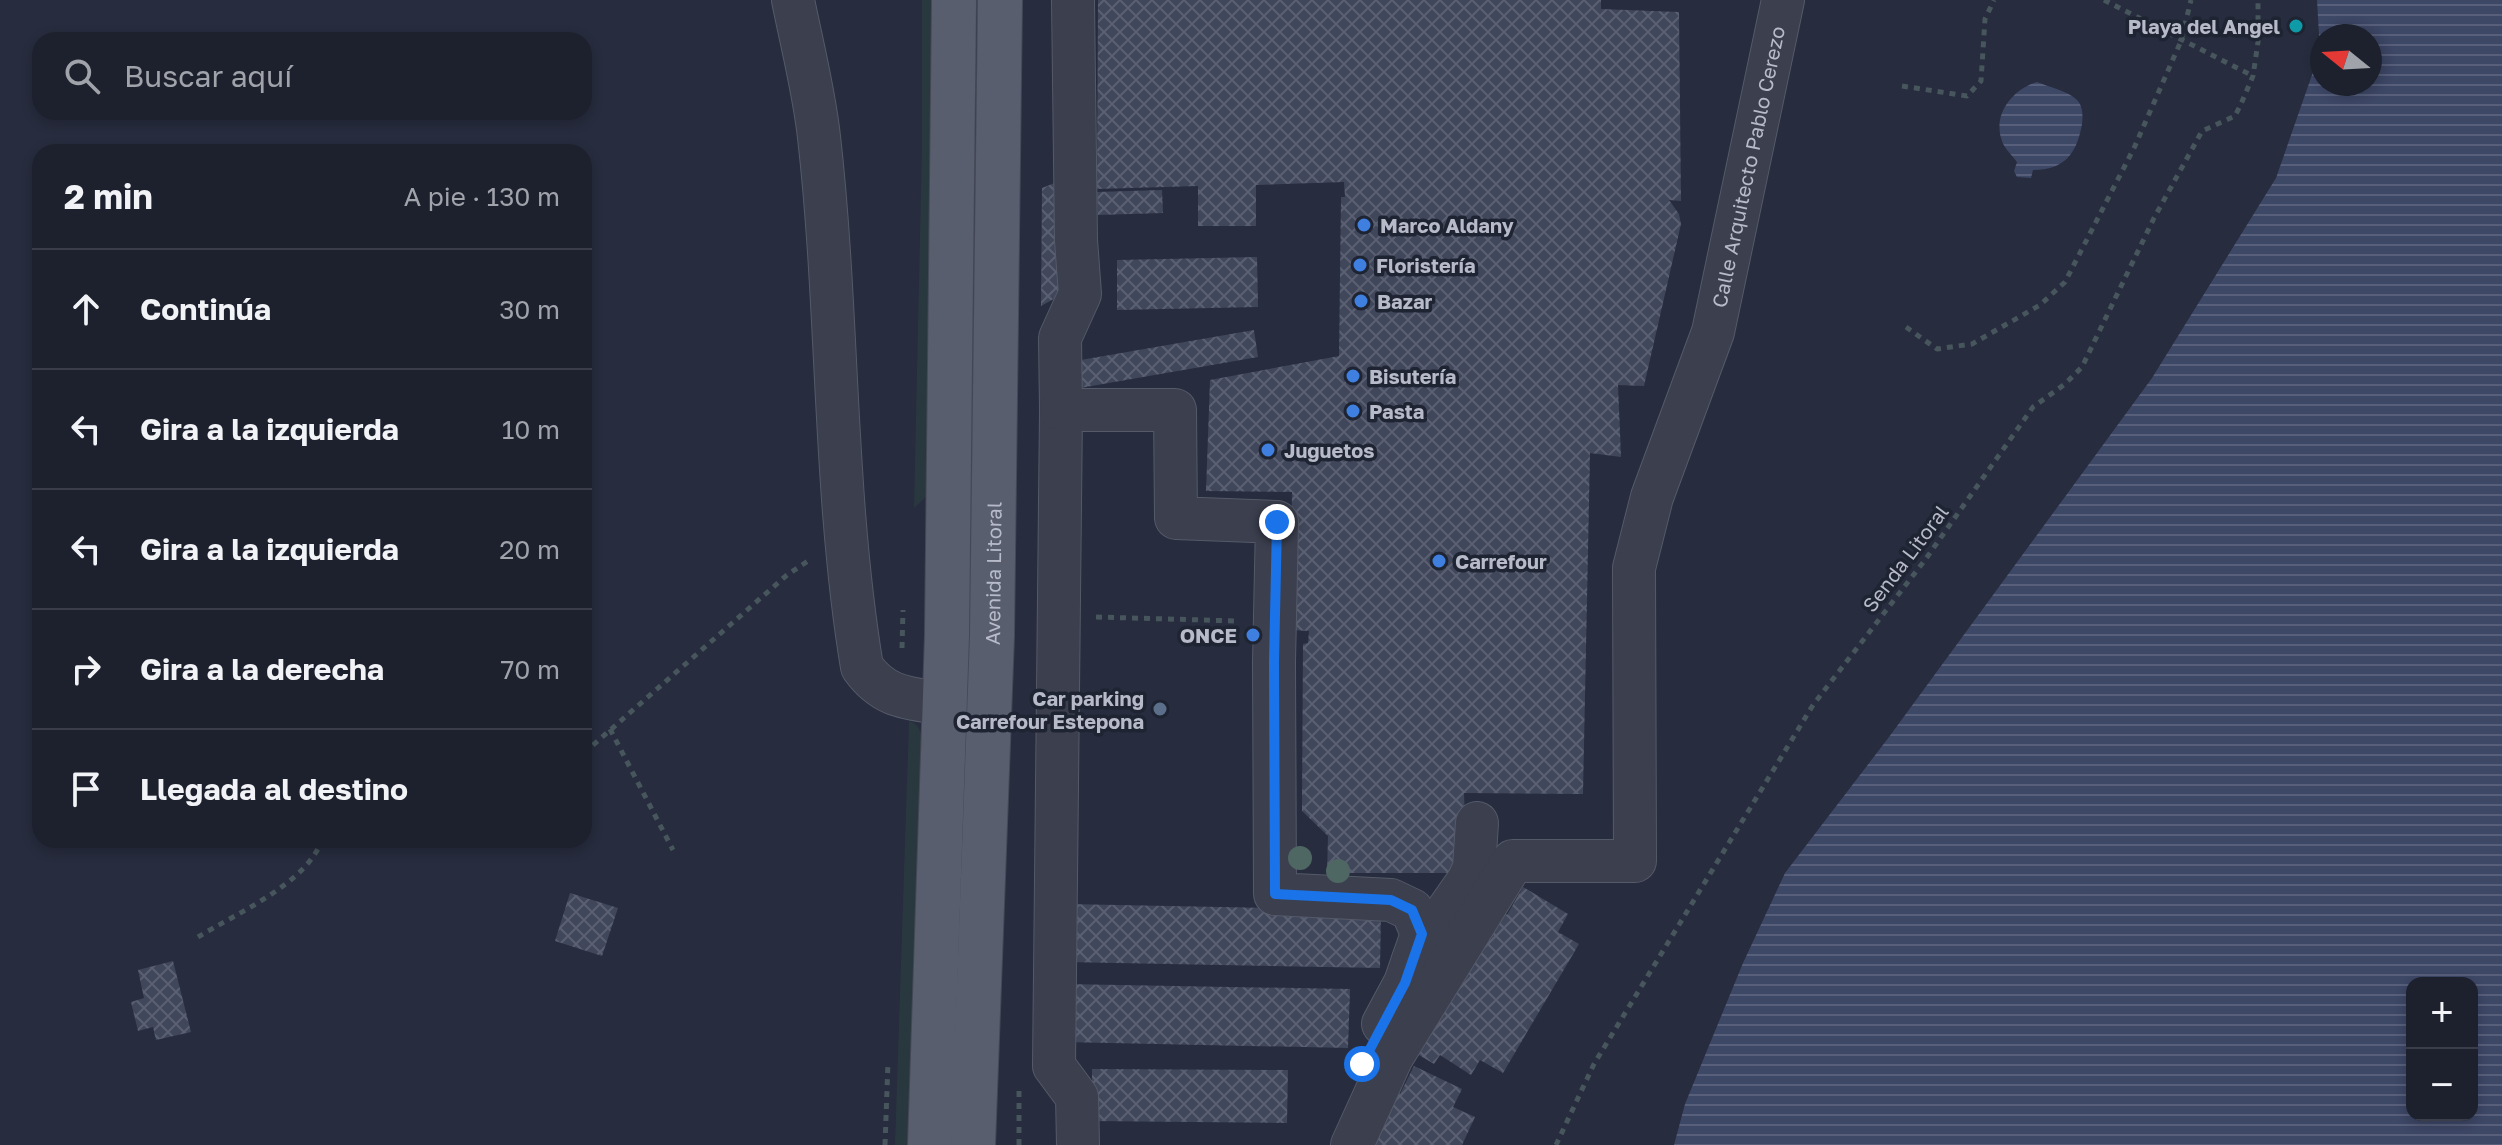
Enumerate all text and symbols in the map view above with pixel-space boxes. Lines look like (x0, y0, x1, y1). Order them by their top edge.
place label: Playa del Angel (2128, 14, 2280, 38)
marker: Playa del Angel (2287, 17, 2305, 35)
street label: Calle Arquitecto Pablo Cerezo (1707, 24, 1789, 310)
north arrow (2310, 24, 2382, 96)
search box (32, 32, 592, 120)
icon: search (60, 54, 104, 98)
text: Buscar aquí (124, 58, 292, 94)
text: 2 min (64, 176, 153, 216)
text: A pie · 130 m (404, 181, 560, 212)
place label: Marco Aldany (1380, 213, 1514, 237)
marker: Marco Aldany (1355, 216, 1373, 234)
place label: Floristería (1376, 253, 1476, 277)
marker: Floristería (1351, 256, 1369, 274)
icon: ahead (64, 287, 108, 331)
place label: Bazar (1377, 289, 1433, 313)
text: Continúa (140, 291, 271, 327)
marker: Bazar (1352, 292, 1370, 310)
text: 30 m (499, 294, 560, 325)
place label: Bisutería (1369, 364, 1456, 388)
marker: Bisutería (1344, 367, 1362, 385)
place label: Pasta (1369, 399, 1424, 423)
marker: Pasta (1344, 402, 1362, 420)
icon: left (64, 407, 108, 451)
text: Gira a la izquierda (140, 411, 399, 447)
text: 10 m (502, 414, 560, 445)
place label: Juguetos (1284, 438, 1374, 462)
marker: Juguetos (1259, 441, 1277, 459)
street label: Senda Litoral (1857, 500, 1953, 616)
street label: Avenida Litoral (980, 502, 1006, 645)
route end (1259, 504, 1295, 540)
icon: left (64, 527, 108, 571)
text: Gira a la izquierda (140, 531, 399, 567)
text: 20 m (499, 534, 560, 565)
place label: Carrefour (1455, 549, 1547, 573)
marker: Carrefour (1430, 552, 1448, 570)
place label: ONCE (1180, 623, 1237, 647)
marker: ONCE (1244, 626, 1262, 644)
icon: right (64, 647, 108, 691)
text: Gira a la derecha (140, 651, 384, 687)
text: 70 m (501, 654, 560, 685)
place label: Car parking Carrefour Estepona (956, 686, 1144, 733)
marker: Car parking Carrefour Estepona (1151, 700, 1169, 718)
icon: arrive (64, 767, 108, 811)
text: Llegada al destino (140, 771, 408, 807)
map controls (2406, 977, 2478, 1121)
button: + (2406, 977, 2478, 1049)
route start (1344, 1046, 1380, 1082)
button: − (2406, 1049, 2478, 1121)

